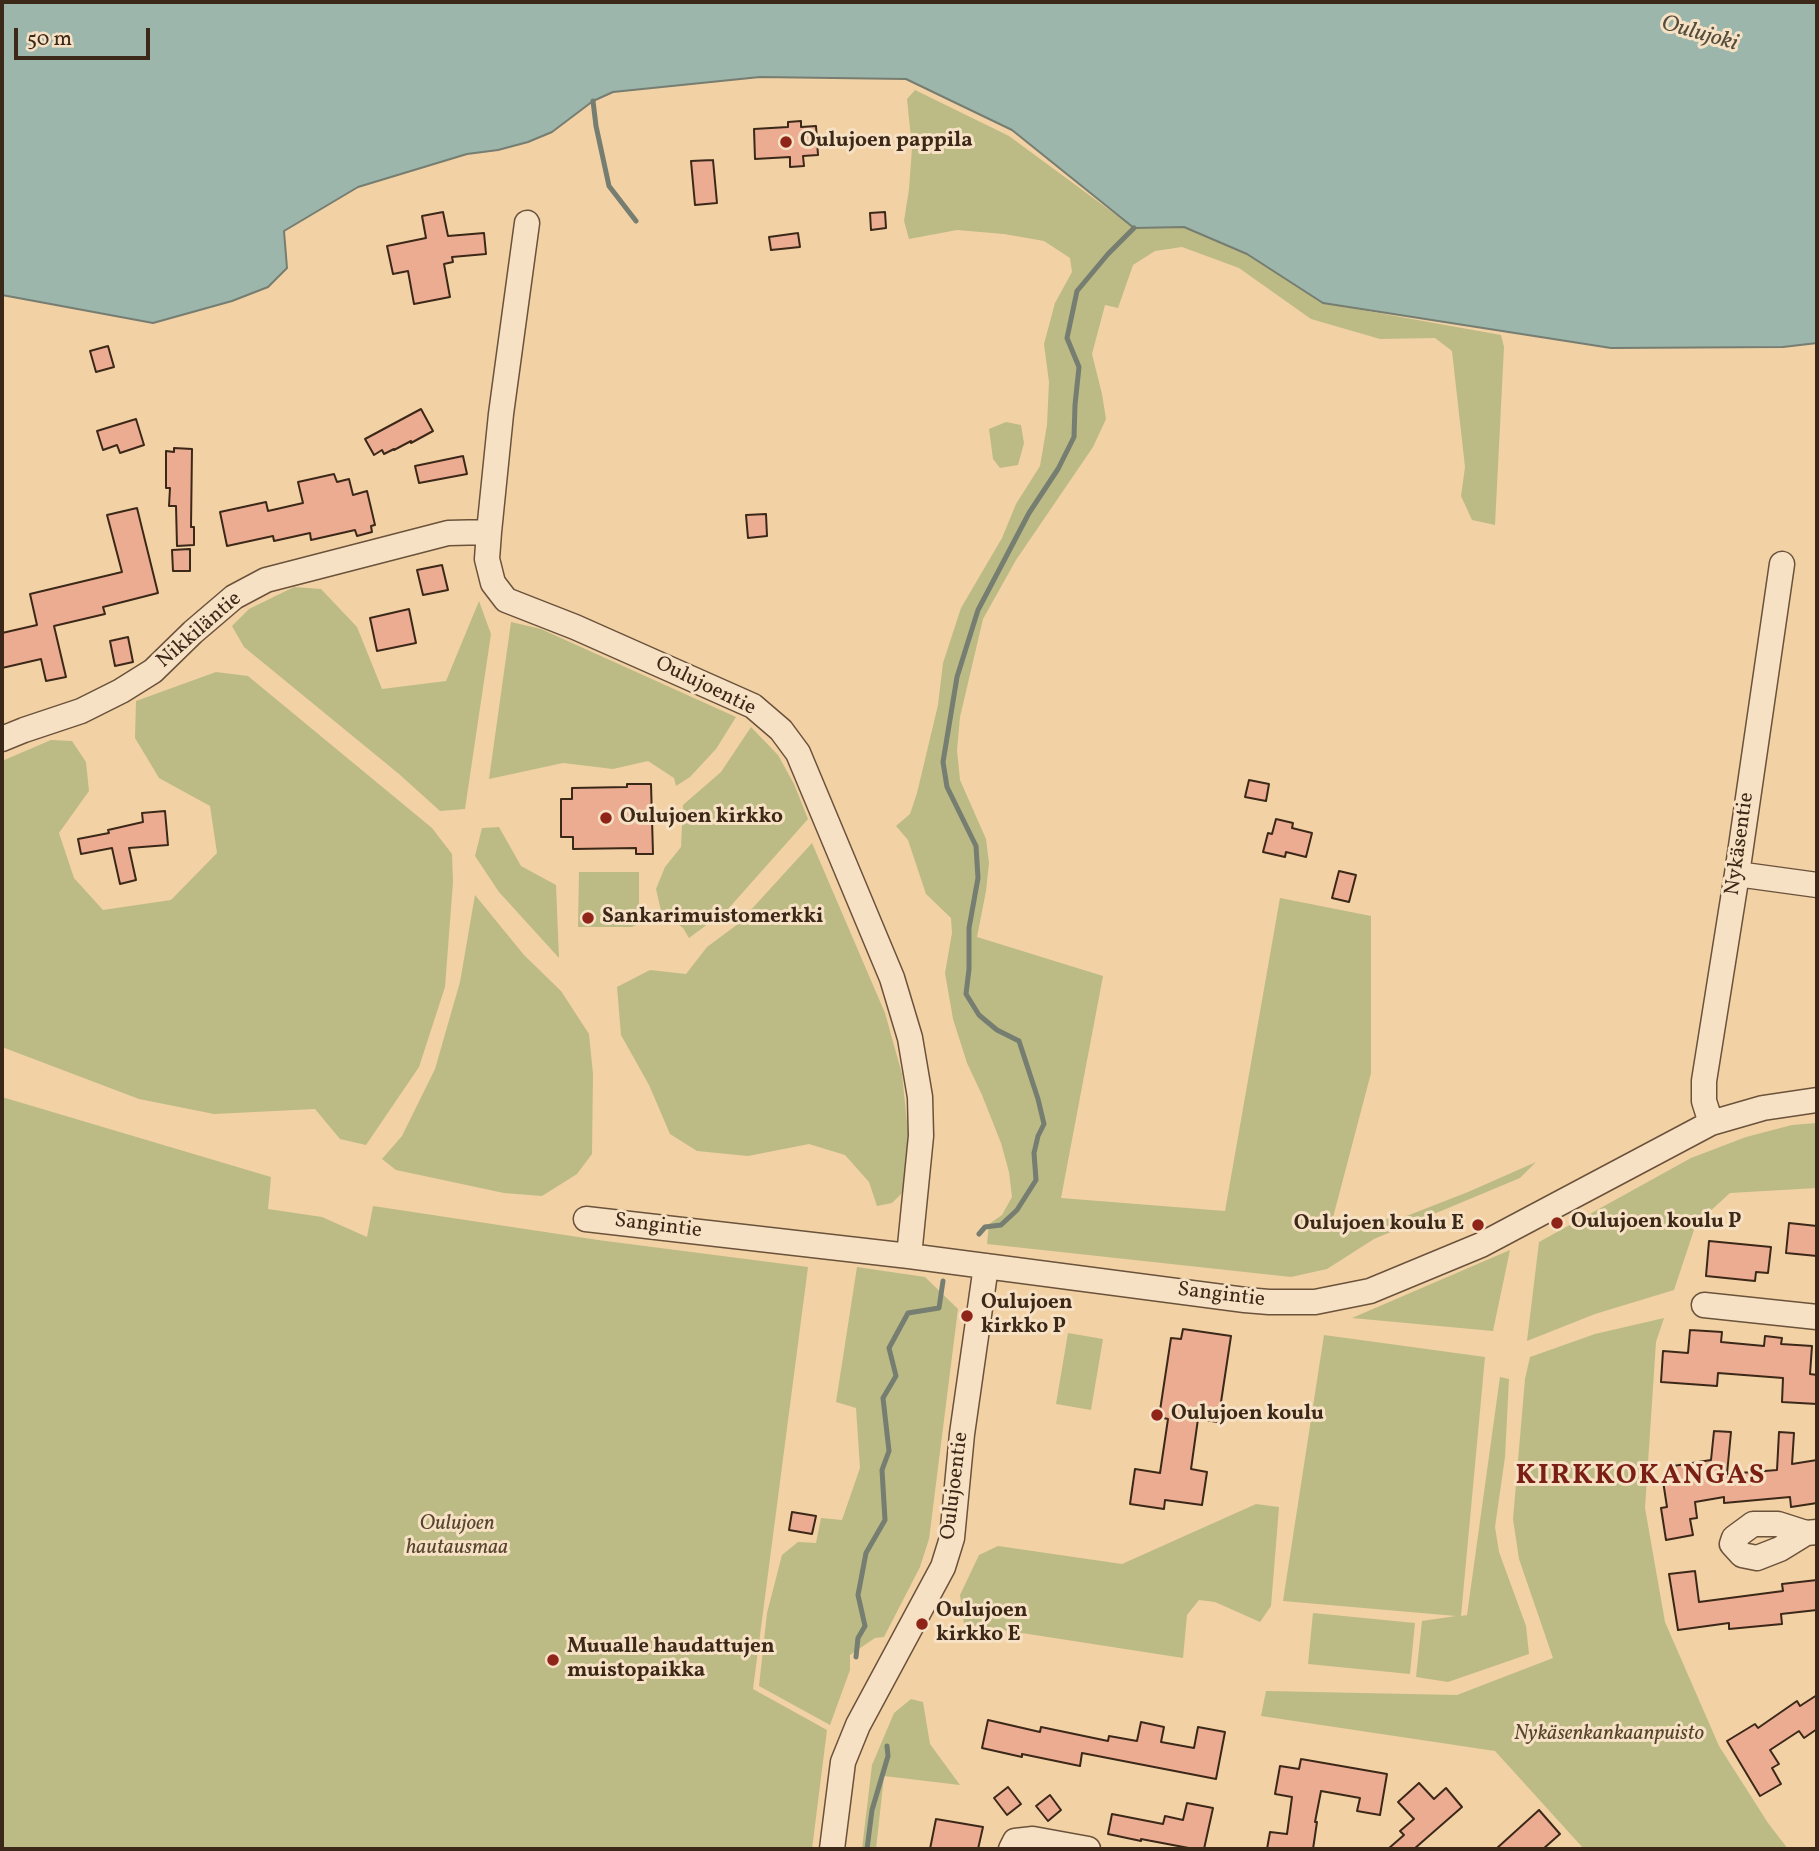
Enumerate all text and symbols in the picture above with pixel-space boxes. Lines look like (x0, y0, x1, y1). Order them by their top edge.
water label: Oulujoki (1658, 11, 1740, 59)
scale bar (18, 14, 154, 58)
text: 50 m (27, 25, 72, 54)
place label: Oulujoen pappila (800, 129, 973, 155)
marker: Oulujoen pappila (778, 134, 794, 150)
street label: Nikkiläntie (152, 587, 248, 675)
street label: Oulujoentie (651, 652, 759, 722)
street label: Nykäsentie (1721, 791, 1761, 897)
place label: Oulujoen kirkko (620, 805, 783, 831)
marker: Oulujoen kirkko (598, 810, 614, 826)
place label: Sankarimuistomerkki (602, 905, 824, 931)
marker: Sankarimuistomerkki (580, 910, 596, 926)
street label: Sangintie (613, 1209, 703, 1245)
place label: Oulujoen koulu P (1571, 1210, 1742, 1236)
place label: Oulujoen koulu E (1294, 1212, 1464, 1238)
marker: Oulujoen koulu P (1549, 1215, 1565, 1231)
marker: Oulujoen koulu E (1470, 1217, 1486, 1233)
street label: Sangintie (1176, 1278, 1266, 1314)
place label: Oulujoen kirkko P (981, 1291, 1073, 1341)
marker: Oulujoen kirkko P (959, 1308, 975, 1324)
place label: Oulujoen koulu (1171, 1402, 1324, 1428)
marker: Oulujoen koulu (1149, 1407, 1165, 1423)
street label: Oulujoentie (937, 1431, 975, 1541)
district label: KIRKKOKANGAS (1517, 1461, 1765, 1495)
park label: Oulujoen hautausmaa (406, 1512, 508, 1562)
place label: Oulujoen kirkko E (936, 1599, 1028, 1649)
marker: Oulujoen kirkko E (914, 1616, 930, 1632)
place label: Muualle haudattujen muistopaikka (567, 1635, 775, 1685)
marker: Muualle haudattujen muistopaikka (545, 1652, 561, 1668)
park label: Nykäsenkankaanpuisto (1514, 1722, 1704, 1748)

